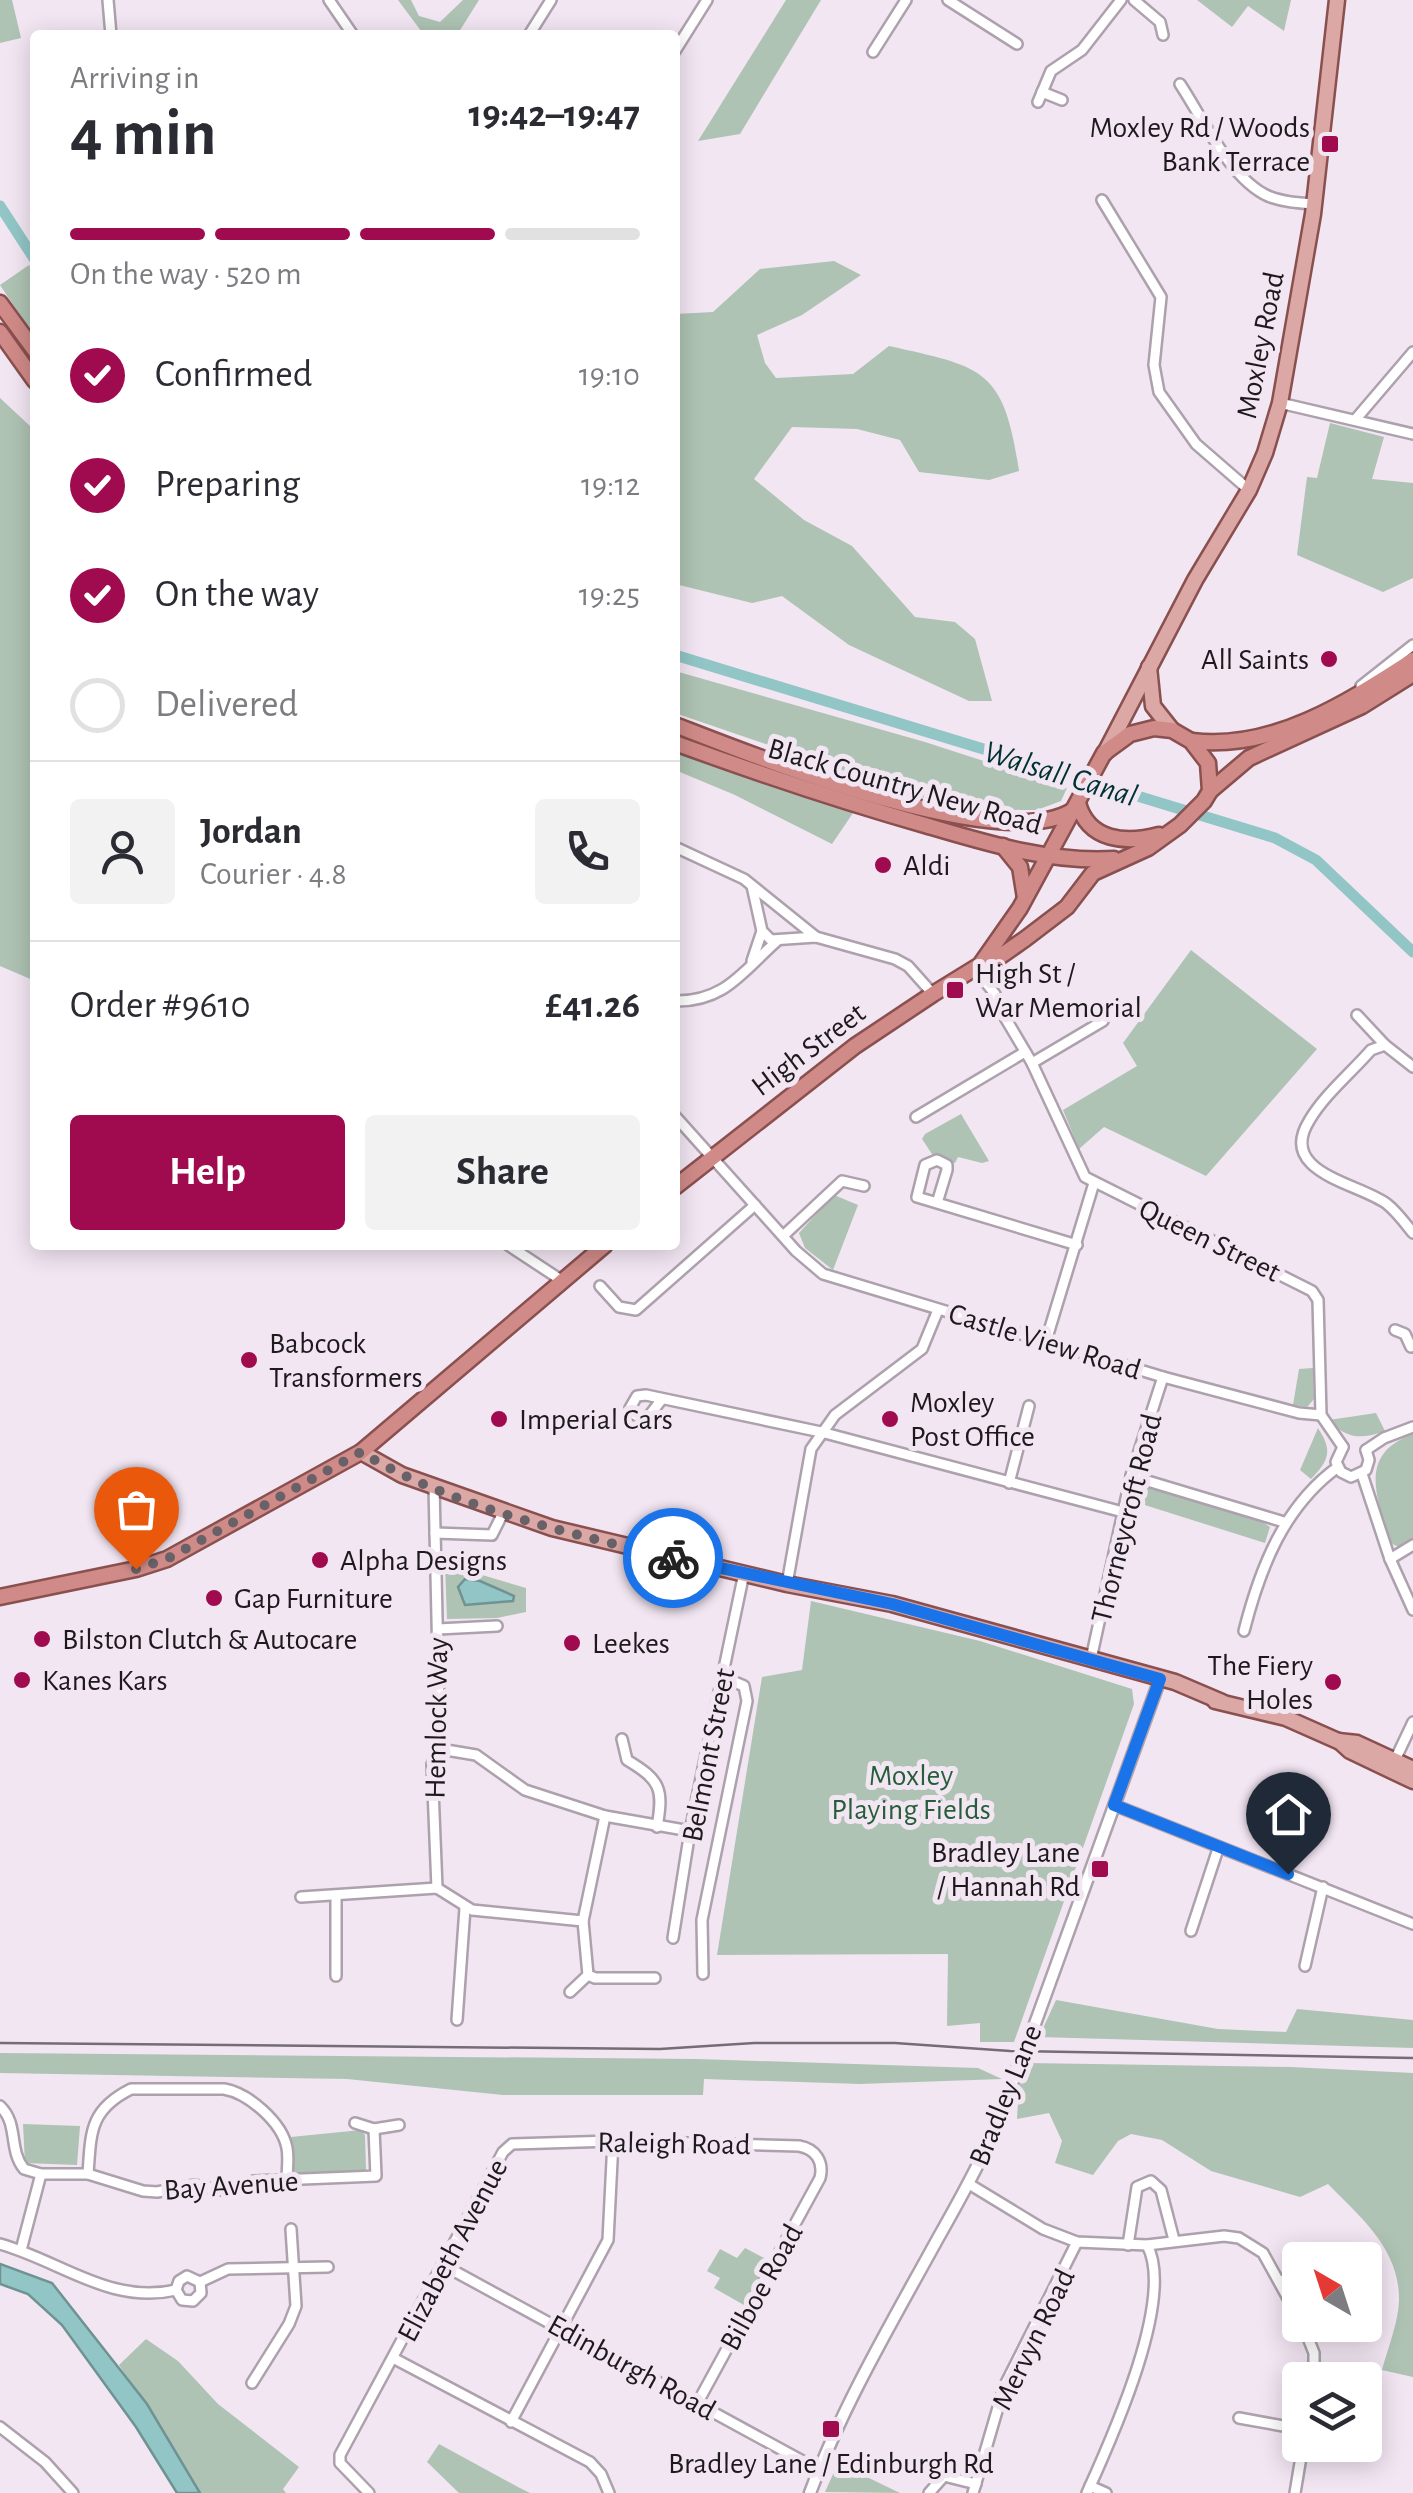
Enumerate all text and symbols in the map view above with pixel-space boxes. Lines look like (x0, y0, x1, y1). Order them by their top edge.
text: Arriving in (70, 62, 199, 94)
text: 19:42–19:47 (468, 96, 640, 134)
text: 4 min (70, 102, 216, 167)
place label: Moxley Rd / Woods Bank Terrace (1089, 113, 1310, 177)
marker: Moxley Rd / Woods Bank Terrace (1319, 133, 1341, 155)
text: On the way · 520 m (70, 258, 302, 290)
street label: Moxley Road (1232, 269, 1290, 421)
icon: check (70, 348, 125, 403)
text: Confirmed (155, 356, 312, 394)
text: 19:10 (579, 359, 640, 391)
icon: check (70, 458, 125, 513)
text: Preparing (155, 466, 300, 504)
text: 19:12 (581, 469, 640, 501)
icon: check (70, 568, 125, 623)
text: On the way (155, 576, 319, 614)
text: 19:25 (579, 579, 640, 611)
place label: All Saints (1201, 645, 1309, 675)
marker: All Saints (1318, 648, 1340, 670)
text: Delivered (155, 686, 298, 724)
street label: Black Country New Road (764, 733, 1045, 840)
water label: Walsall Canal (980, 735, 1141, 812)
button: person (70, 799, 175, 904)
button: phone (535, 799, 640, 904)
text: Jordan (200, 813, 302, 851)
place label: Aldi (903, 851, 951, 881)
marker: Aldi (872, 854, 894, 876)
text: Courier · 4.8 (200, 858, 347, 890)
place label: High St / War Memorial (975, 959, 1142, 1023)
marker: High St / War Memorial (944, 979, 966, 1001)
text: Order #9610 (70, 987, 251, 1025)
text: £41.26 (545, 987, 640, 1025)
street label: High Street (746, 997, 871, 1102)
button: Help (70, 1115, 345, 1230)
button: Share (365, 1115, 640, 1230)
street label: Queen Street (1134, 1194, 1285, 1288)
street label: Castle View Road (945, 1298, 1144, 1385)
place label: Babcock Transformers (269, 1329, 423, 1393)
marker: Babcock Transformers (238, 1349, 260, 1371)
place label: Moxley Post Office (910, 1388, 1035, 1452)
place label: Imperial Cars (519, 1405, 673, 1435)
marker: Imperial Cars (488, 1408, 510, 1430)
marker: Moxley Post Office (879, 1408, 901, 1430)
street label: Thorneycroft Road (1086, 1411, 1167, 1626)
pin (94, 1467, 179, 1570)
icon: bag (109, 1482, 164, 1537)
courier (623, 1508, 723, 1608)
icon: bike (646, 1531, 701, 1586)
place label: Alpha Designs (340, 1546, 507, 1576)
marker: Alpha Designs (309, 1549, 331, 1571)
place label: Gap Furniture (234, 1584, 393, 1614)
marker: Gap Furniture (203, 1587, 225, 1609)
place label: Bilston Clutch & Autocare (62, 1625, 357, 1655)
marker: Bilston Clutch & Autocare (31, 1628, 53, 1650)
place label: Leekes (592, 1629, 670, 1659)
marker: Leekes (561, 1632, 583, 1654)
street label: Hemlock Way (421, 1637, 453, 1799)
place label: The Fiery Holes (1207, 1651, 1313, 1715)
street label: Belmont Street (677, 1665, 741, 1844)
place label: Kanes Kars (42, 1666, 168, 1696)
marker: Kanes Kars (11, 1669, 33, 1691)
marker: The Fiery Holes (1322, 1671, 1344, 1693)
park label: Moxley Playing Fields (831, 1761, 991, 1825)
pin (1246, 1772, 1331, 1875)
icon: home (1261, 1787, 1316, 1842)
place label: Bradley Lane / Hannah Rd (931, 1838, 1080, 1902)
marker: Bradley Lane / Hannah Rd (1089, 1858, 1111, 1880)
street label: Bradley Lane (964, 2021, 1048, 2170)
street label: Raleigh Road (597, 2128, 751, 2160)
street label: Elizabeth Avenue (392, 2154, 514, 2347)
street label: Bay Avenue (163, 2166, 299, 2206)
street label: Bilboe Road (715, 2219, 809, 2356)
north arrow (1282, 2242, 1382, 2342)
map controls (1282, 2242, 1382, 2462)
street label: Mervyn Road (987, 2264, 1081, 2415)
street label: Edinburgh Road (543, 2309, 721, 2426)
button: layers (1282, 2362, 1382, 2462)
marker: Bradley Lane / Edinburgh Rd (820, 2418, 842, 2440)
place label: Bradley Lane / Edinburgh Rd (668, 2449, 994, 2479)

